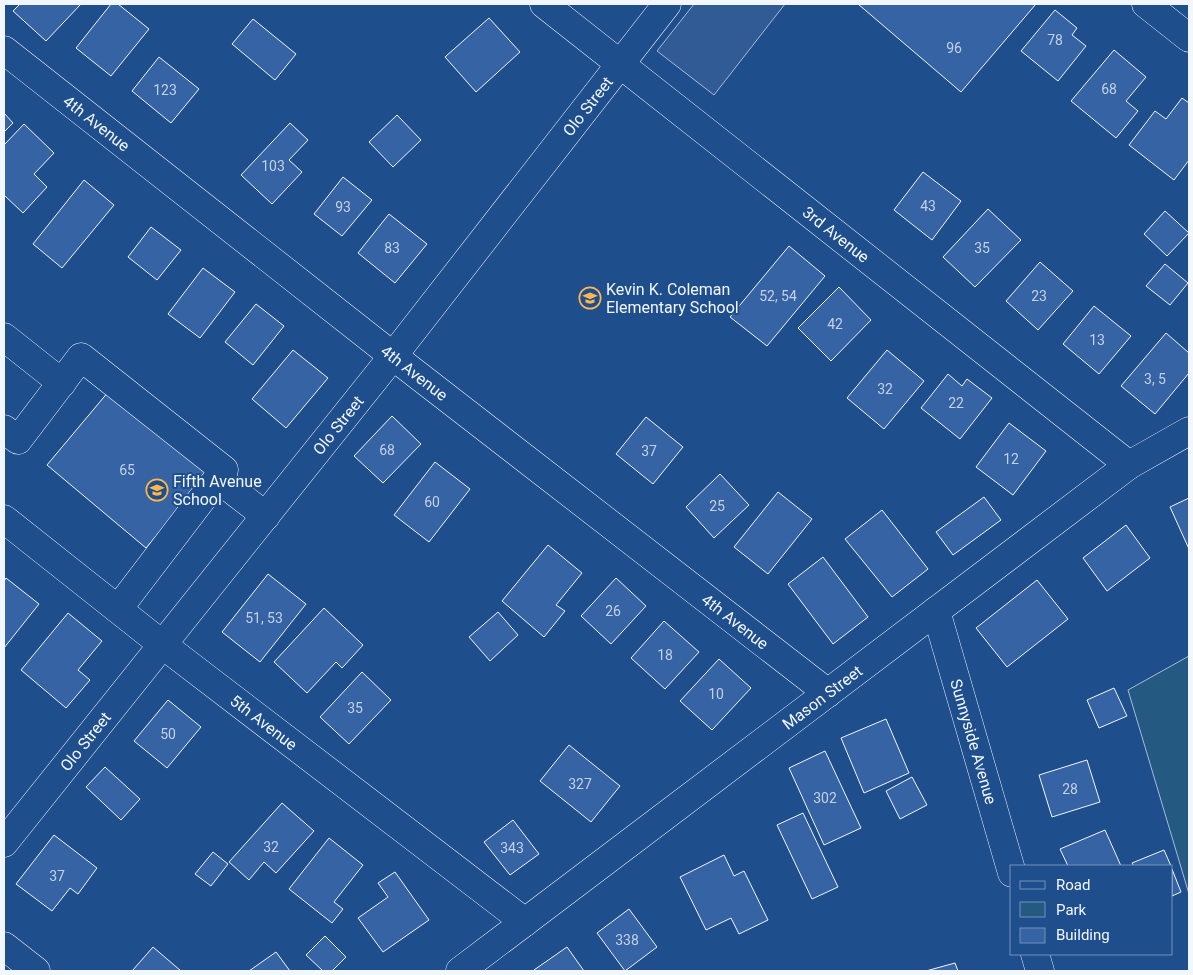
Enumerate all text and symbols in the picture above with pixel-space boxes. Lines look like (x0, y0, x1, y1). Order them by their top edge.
house number: 78 (1047, 32, 1063, 48)
house number: 96 (946, 40, 962, 56)
street label: Olo Street (558, 73, 617, 140)
house number: 68 (1101, 81, 1117, 97)
house number: 123 (153, 82, 177, 98)
street label: 4th Avenue (60, 91, 134, 155)
house number: 103 (261, 158, 285, 174)
house number: 43 (920, 198, 936, 214)
house number: 93 (335, 199, 351, 215)
street label: 3rd Avenue (799, 202, 873, 266)
house number: 83 (384, 240, 400, 256)
house number: 35 (974, 240, 990, 256)
place label: Kevin K. Coleman Elementary School (606, 280, 739, 317)
school or university icon: Kevin K. Coleman Elementary School (578, 286, 602, 310)
house number: 52, 54 (759, 288, 797, 304)
house number: 23 (1031, 288, 1047, 304)
house number: 42 (827, 316, 843, 332)
house number: 13 (1089, 332, 1105, 348)
street label: 4th Avenue (377, 341, 452, 404)
house number: 3, 5 (1144, 371, 1166, 387)
house number: 32 (877, 381, 893, 397)
street label: Olo Street (309, 392, 367, 458)
house number: 22 (948, 395, 964, 411)
house number: 68 (379, 442, 395, 458)
house number: 37 (641, 443, 657, 459)
house number: 12 (1003, 451, 1019, 467)
house number: 65 (119, 462, 135, 478)
place label: Fifth Avenue School (173, 472, 262, 509)
school or university icon: Fifth Avenue School (145, 478, 169, 502)
house number: 60 (424, 494, 440, 510)
house number: 25 (709, 498, 725, 514)
street label: 4th Avenue (698, 589, 773, 653)
house number: 26 (605, 603, 621, 619)
house number: 51, 53 (245, 610, 283, 626)
house number: 18 (657, 647, 673, 663)
street label: Mason Street (778, 661, 866, 733)
street label: Sunnyside Avenue (947, 677, 1001, 806)
house number: 10 (708, 686, 724, 702)
street label: 5th Avenue (227, 691, 301, 754)
house number: 35 (347, 700, 363, 716)
street label: Olo Street (56, 708, 114, 775)
house number: 50 (160, 726, 176, 742)
house number: 327 (568, 776, 592, 792)
house number: 28 (1062, 781, 1078, 797)
house number: 302 (813, 790, 837, 806)
house number: 32 (263, 839, 279, 855)
house number: 343 (500, 840, 524, 856)
legend (1010, 865, 1173, 955)
house number: 37 (49, 868, 65, 884)
text: Road (1056, 876, 1090, 894)
text: Park (1056, 901, 1087, 919)
text: Building (1056, 926, 1110, 944)
house number: 338 (615, 932, 639, 948)

